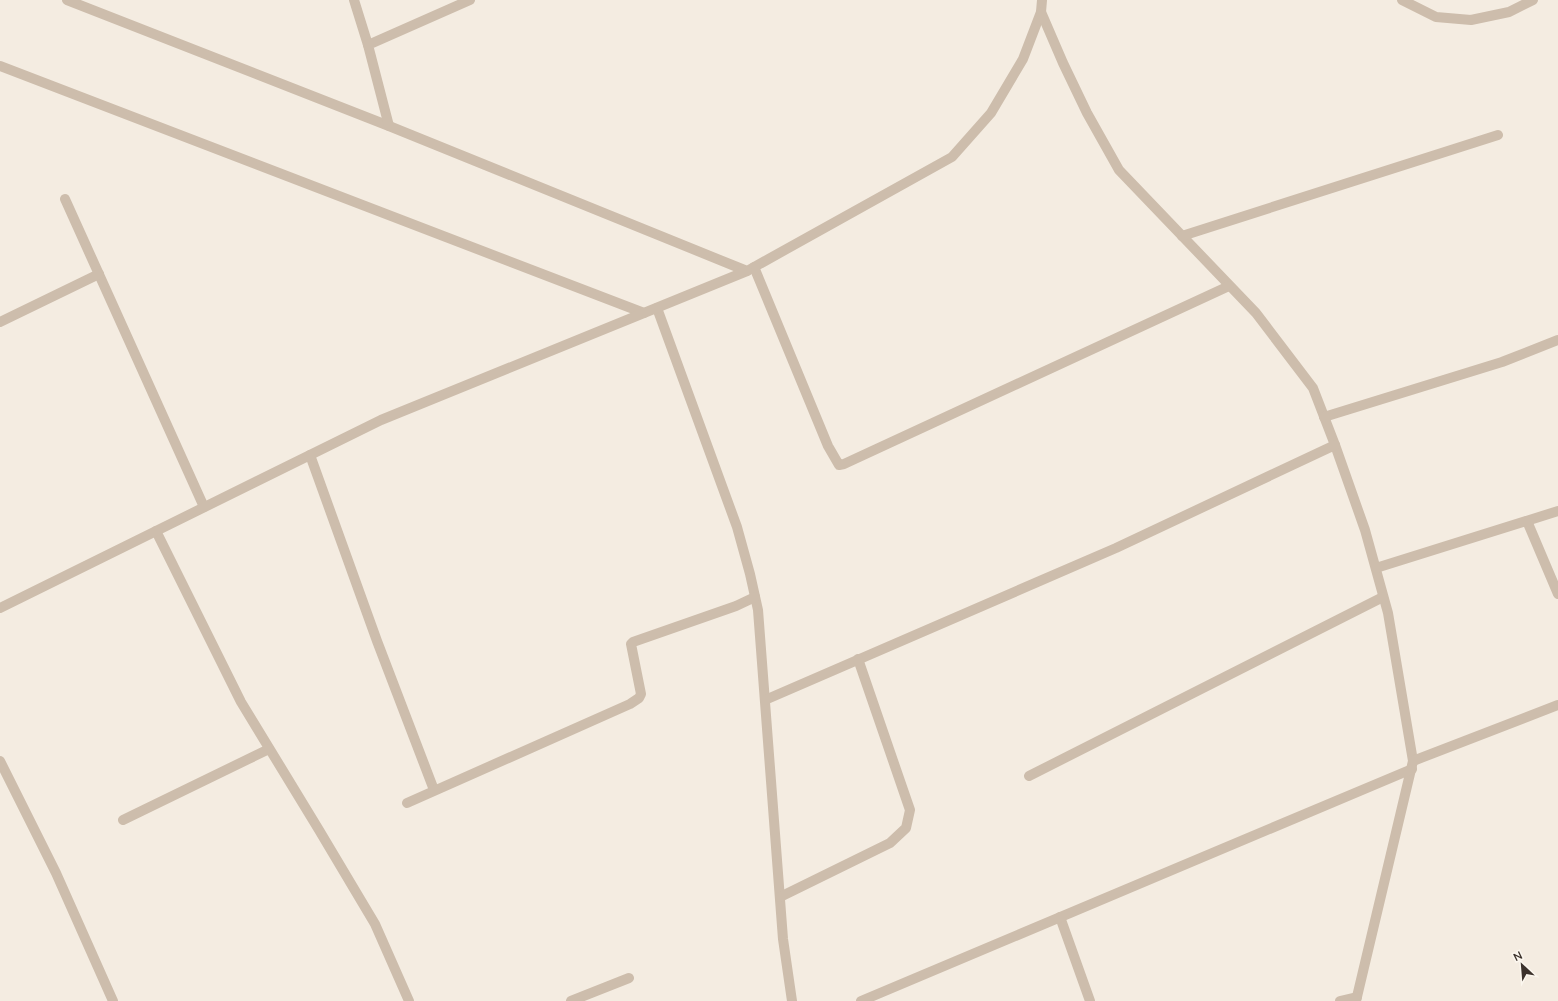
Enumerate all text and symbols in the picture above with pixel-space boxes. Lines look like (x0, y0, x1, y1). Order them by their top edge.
north arrow (1502, 945, 1542, 985)
text: N (1511, 948, 1524, 964)

